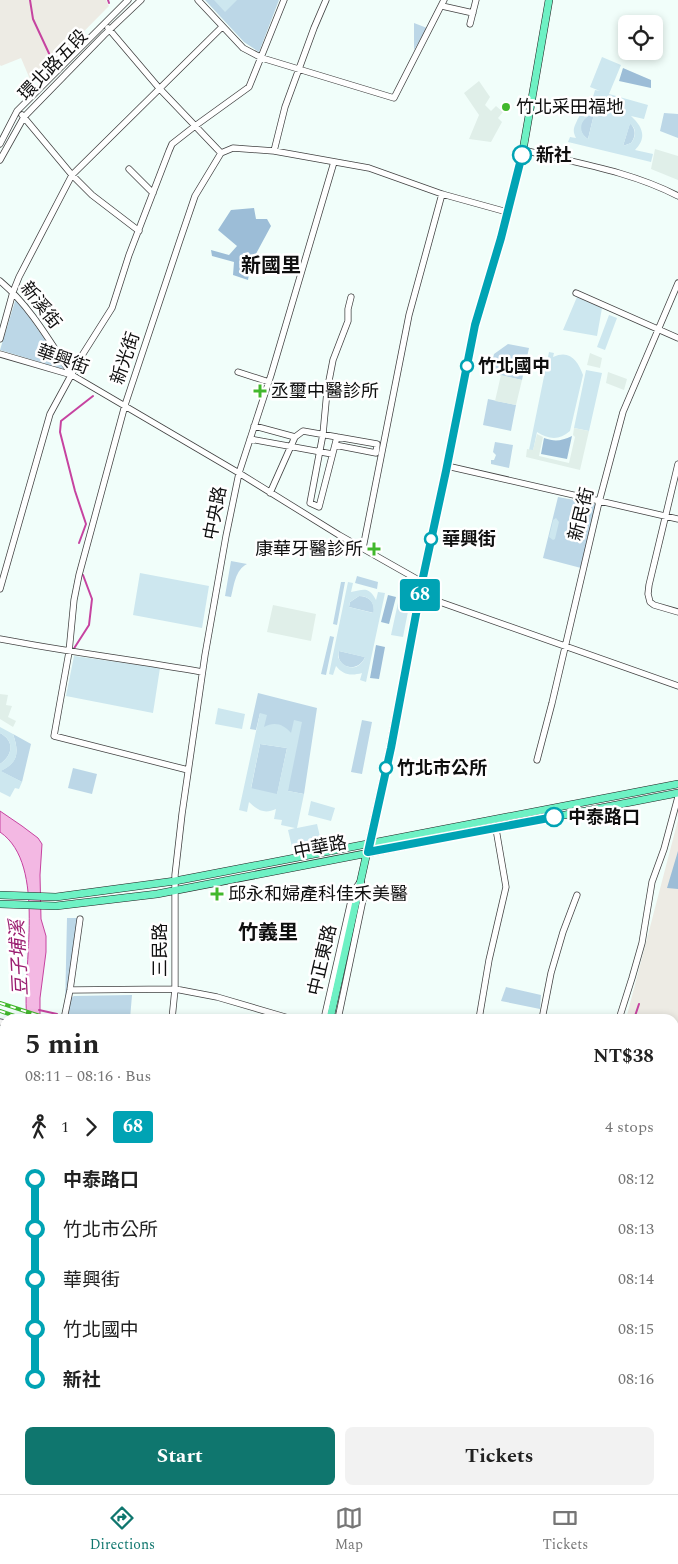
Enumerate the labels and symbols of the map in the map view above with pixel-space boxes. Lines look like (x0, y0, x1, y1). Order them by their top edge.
street label: 環北路五段 (12, 24, 94, 107)
place label: 竹北采田福地 (516, 94, 624, 121)
marker: 竹北采田福地 (500, 101, 512, 113)
place label: 新社 (536, 142, 572, 169)
marker: 新社 (512, 145, 532, 165)
district label: 新國里 (241, 251, 301, 281)
street label: 新溪街 (13, 276, 68, 335)
street label: 新光街 (104, 328, 147, 388)
street label: 華興街 (33, 338, 93, 381)
place label: 竹北國中 (478, 353, 550, 380)
marker: 竹北國中 (460, 359, 474, 373)
place label: 丞璽中醫診所 (271, 378, 379, 405)
marker: 丞璽中醫診所 (253, 384, 267, 398)
street label: 中央路 (197, 484, 234, 542)
street label: 新民街 (562, 485, 601, 544)
place label: 華興街 (442, 526, 496, 553)
marker: 華興街 (424, 532, 438, 546)
place label: 康華牙醫診所 (255, 536, 363, 563)
marker: 康華牙醫診所 (367, 542, 381, 556)
line badge: 68 (398, 579, 442, 611)
place label: 竹北市公所 (397, 755, 487, 782)
marker: 竹北市公所 (379, 761, 393, 775)
place label: 中泰路口 (568, 804, 640, 831)
marker: 中泰路口 (544, 807, 564, 827)
street label: 中華路 (291, 829, 349, 866)
place label: 邱永和婦產科佳禾美醫 (228, 881, 408, 908)
marker: 邱永和婦產科佳禾美醫 (210, 887, 224, 901)
water label: 豆子埔溪 (3, 916, 36, 997)
district label: 竹義里 (238, 918, 298, 948)
street label: 中正東路 (301, 922, 344, 998)
street label: 三民路 (147, 923, 174, 977)

